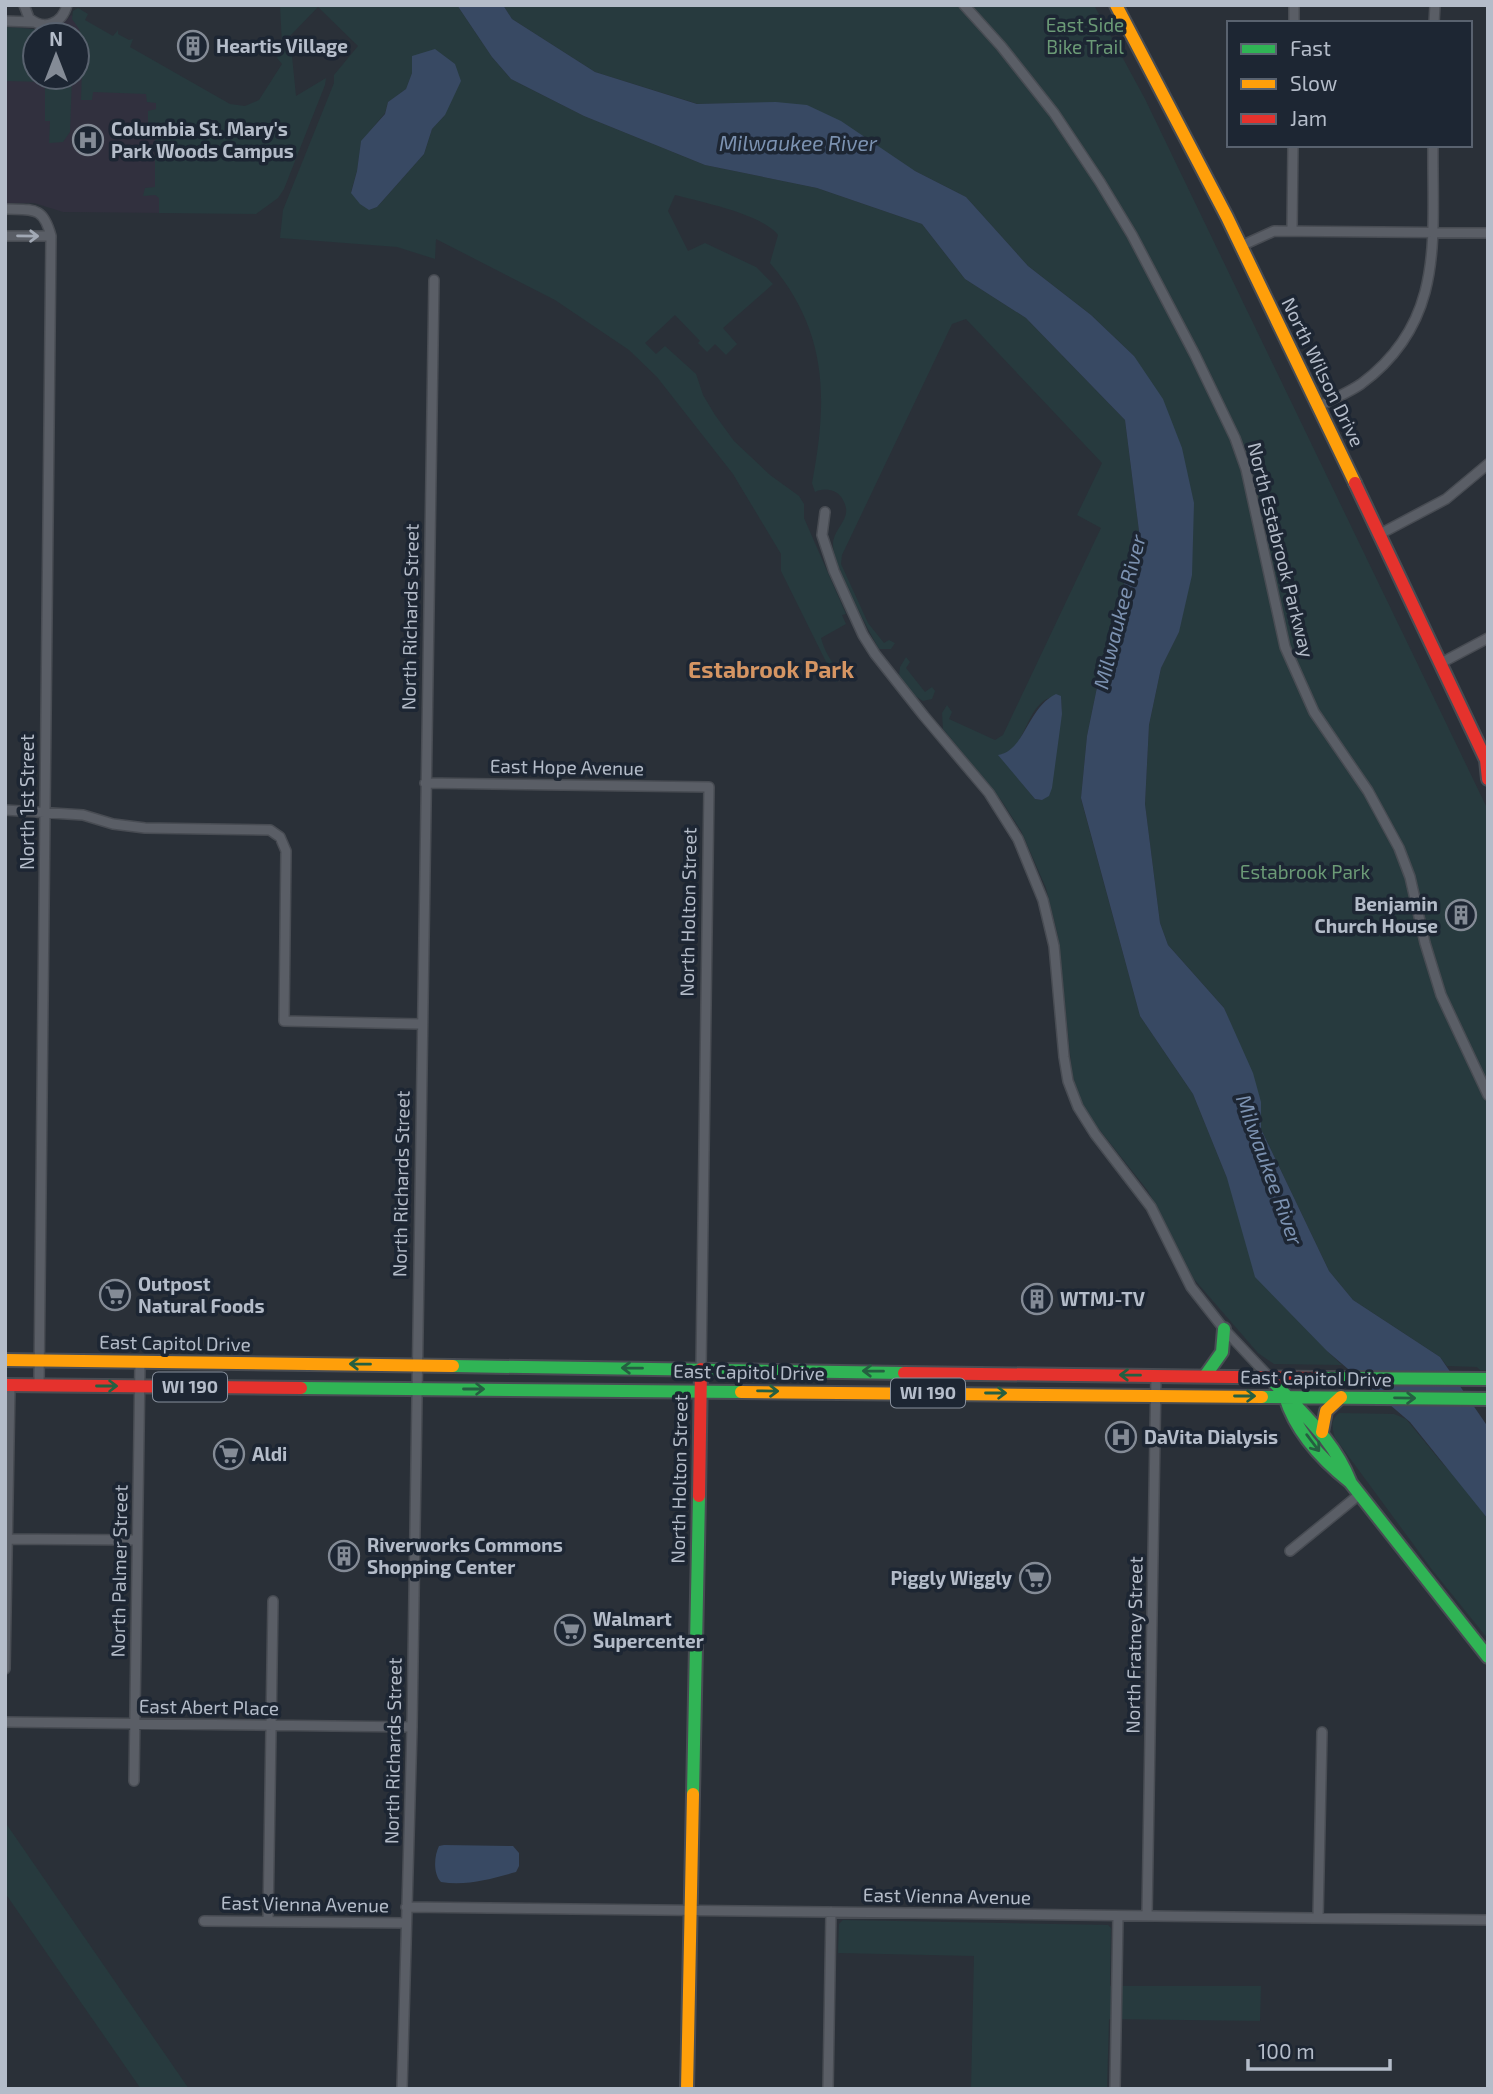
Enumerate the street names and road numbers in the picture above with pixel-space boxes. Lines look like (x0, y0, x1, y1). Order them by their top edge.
street label: North Wilson Drive (1277, 293, 1370, 450)
street label: North Estabrook Parkway (1244, 440, 1319, 660)
street label: North Richards Street (396, 524, 423, 710)
street label: North 1st Street (15, 734, 38, 870)
street label: East Hope Avenue (490, 754, 644, 779)
street label: North Holton Street (675, 827, 700, 997)
street label: North Richards Street (387, 1091, 414, 1277)
street label: East Capitol Drive (99, 1330, 251, 1355)
street label: East Capitol Drive (673, 1359, 825, 1384)
street label: East Capitol Drive (1240, 1365, 1392, 1390)
road number: WI 190 (153, 1372, 227, 1402)
road number: WI 190 (891, 1378, 965, 1408)
street label: North Holton Street (666, 1394, 691, 1564)
street label: North Palmer Street (105, 1484, 132, 1657)
street label: North Fratney Street (1120, 1556, 1147, 1734)
street label: North Richards Street (379, 1658, 406, 1844)
street label: East Abert Place (139, 1694, 279, 1719)
street label: East Vienna Avenue (863, 1883, 1031, 1908)
street label: East Vienna Avenue (221, 1891, 389, 1916)

